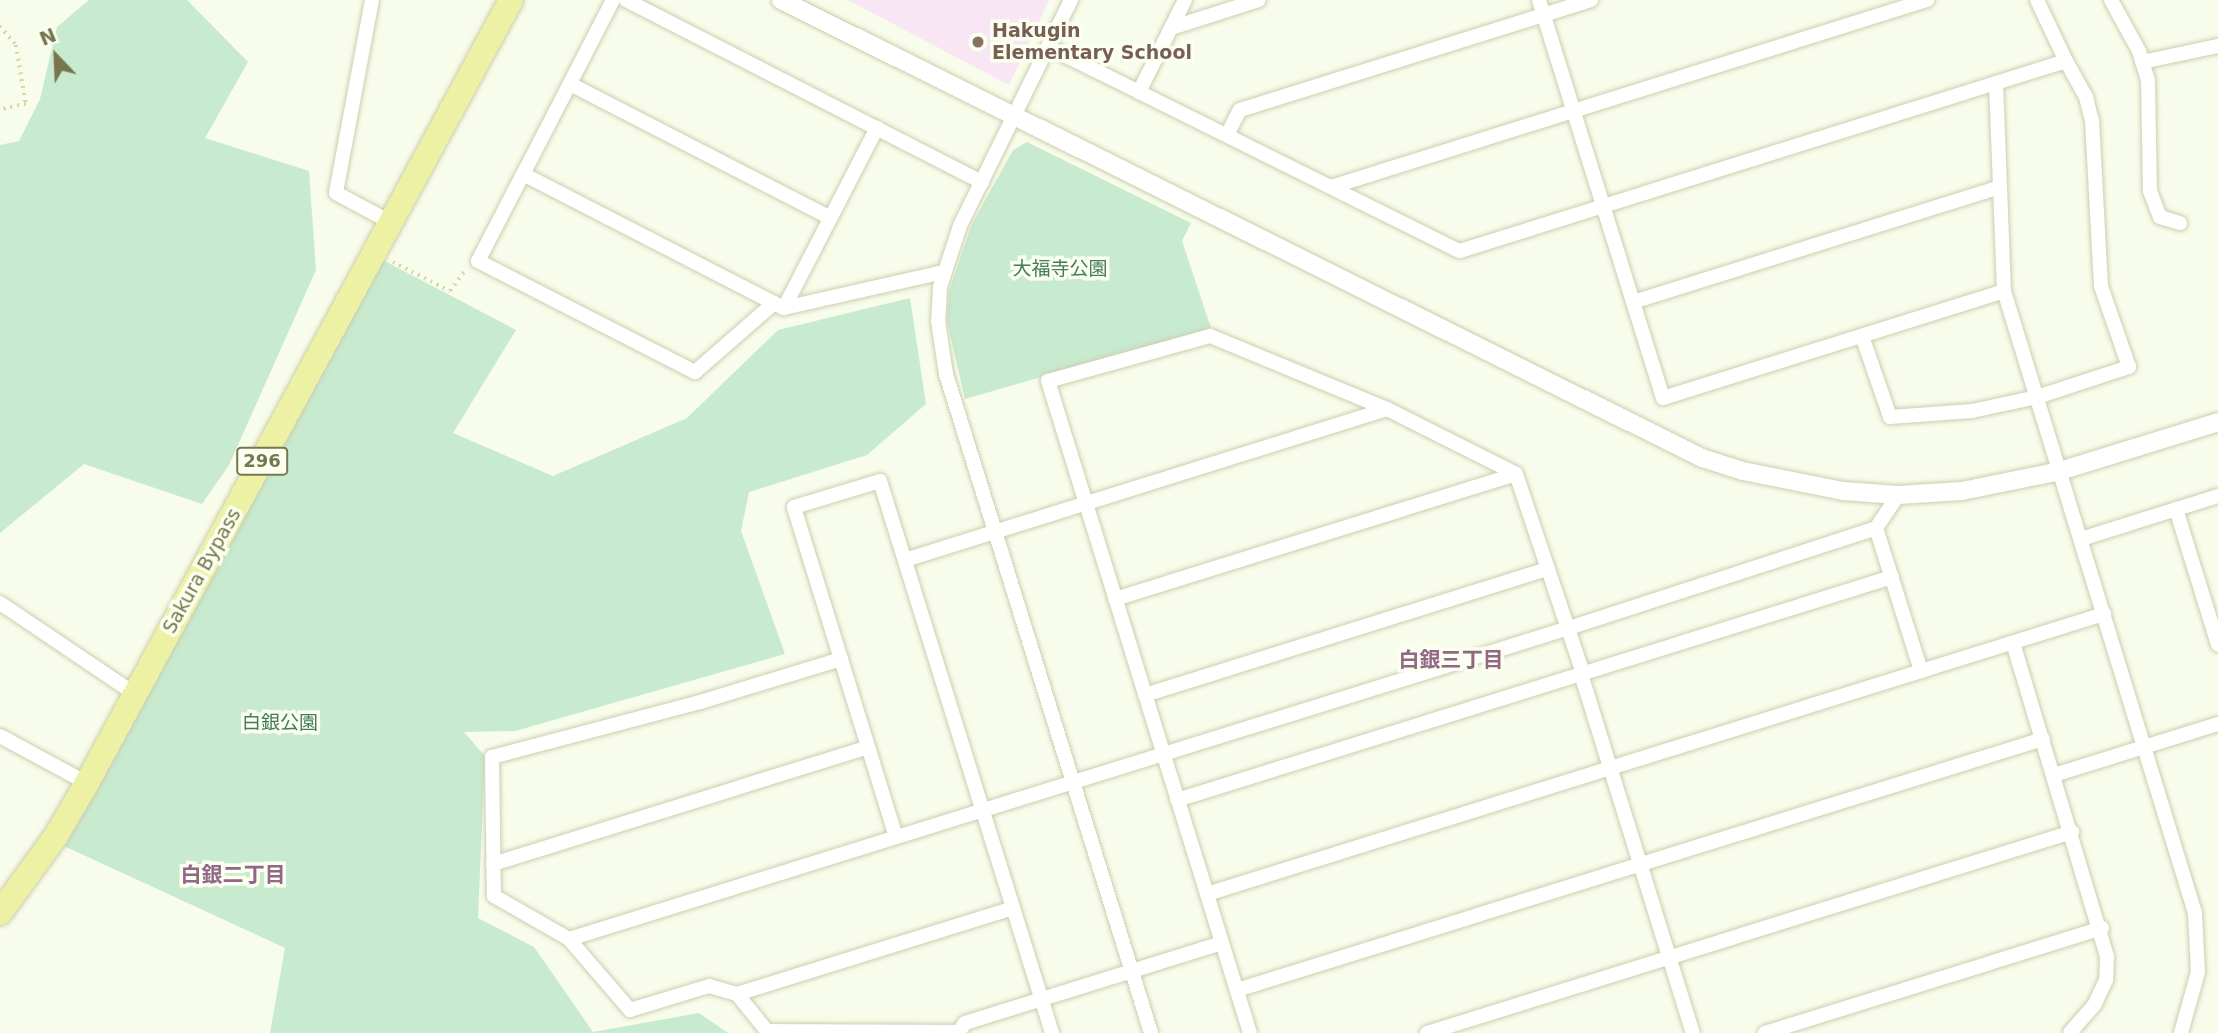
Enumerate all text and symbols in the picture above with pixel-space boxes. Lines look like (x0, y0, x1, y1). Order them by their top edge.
place label: Hakugin Elementary School (992, 20, 1192, 64)
north arrow (21, 21, 91, 91)
text: N (36, 23, 59, 50)
marker: Hakugin Elementary School (970, 34, 986, 50)
park label: 大福寺公園 (1013, 258, 1107, 280)
road number: 296 (236, 447, 288, 476)
street label: Sakura Bypass (158, 504, 246, 638)
district label: 白銀三丁目 (1399, 647, 1503, 673)
park label: 白銀公園 (242, 712, 318, 734)
district label: 白銀二丁目 (181, 862, 285, 888)

